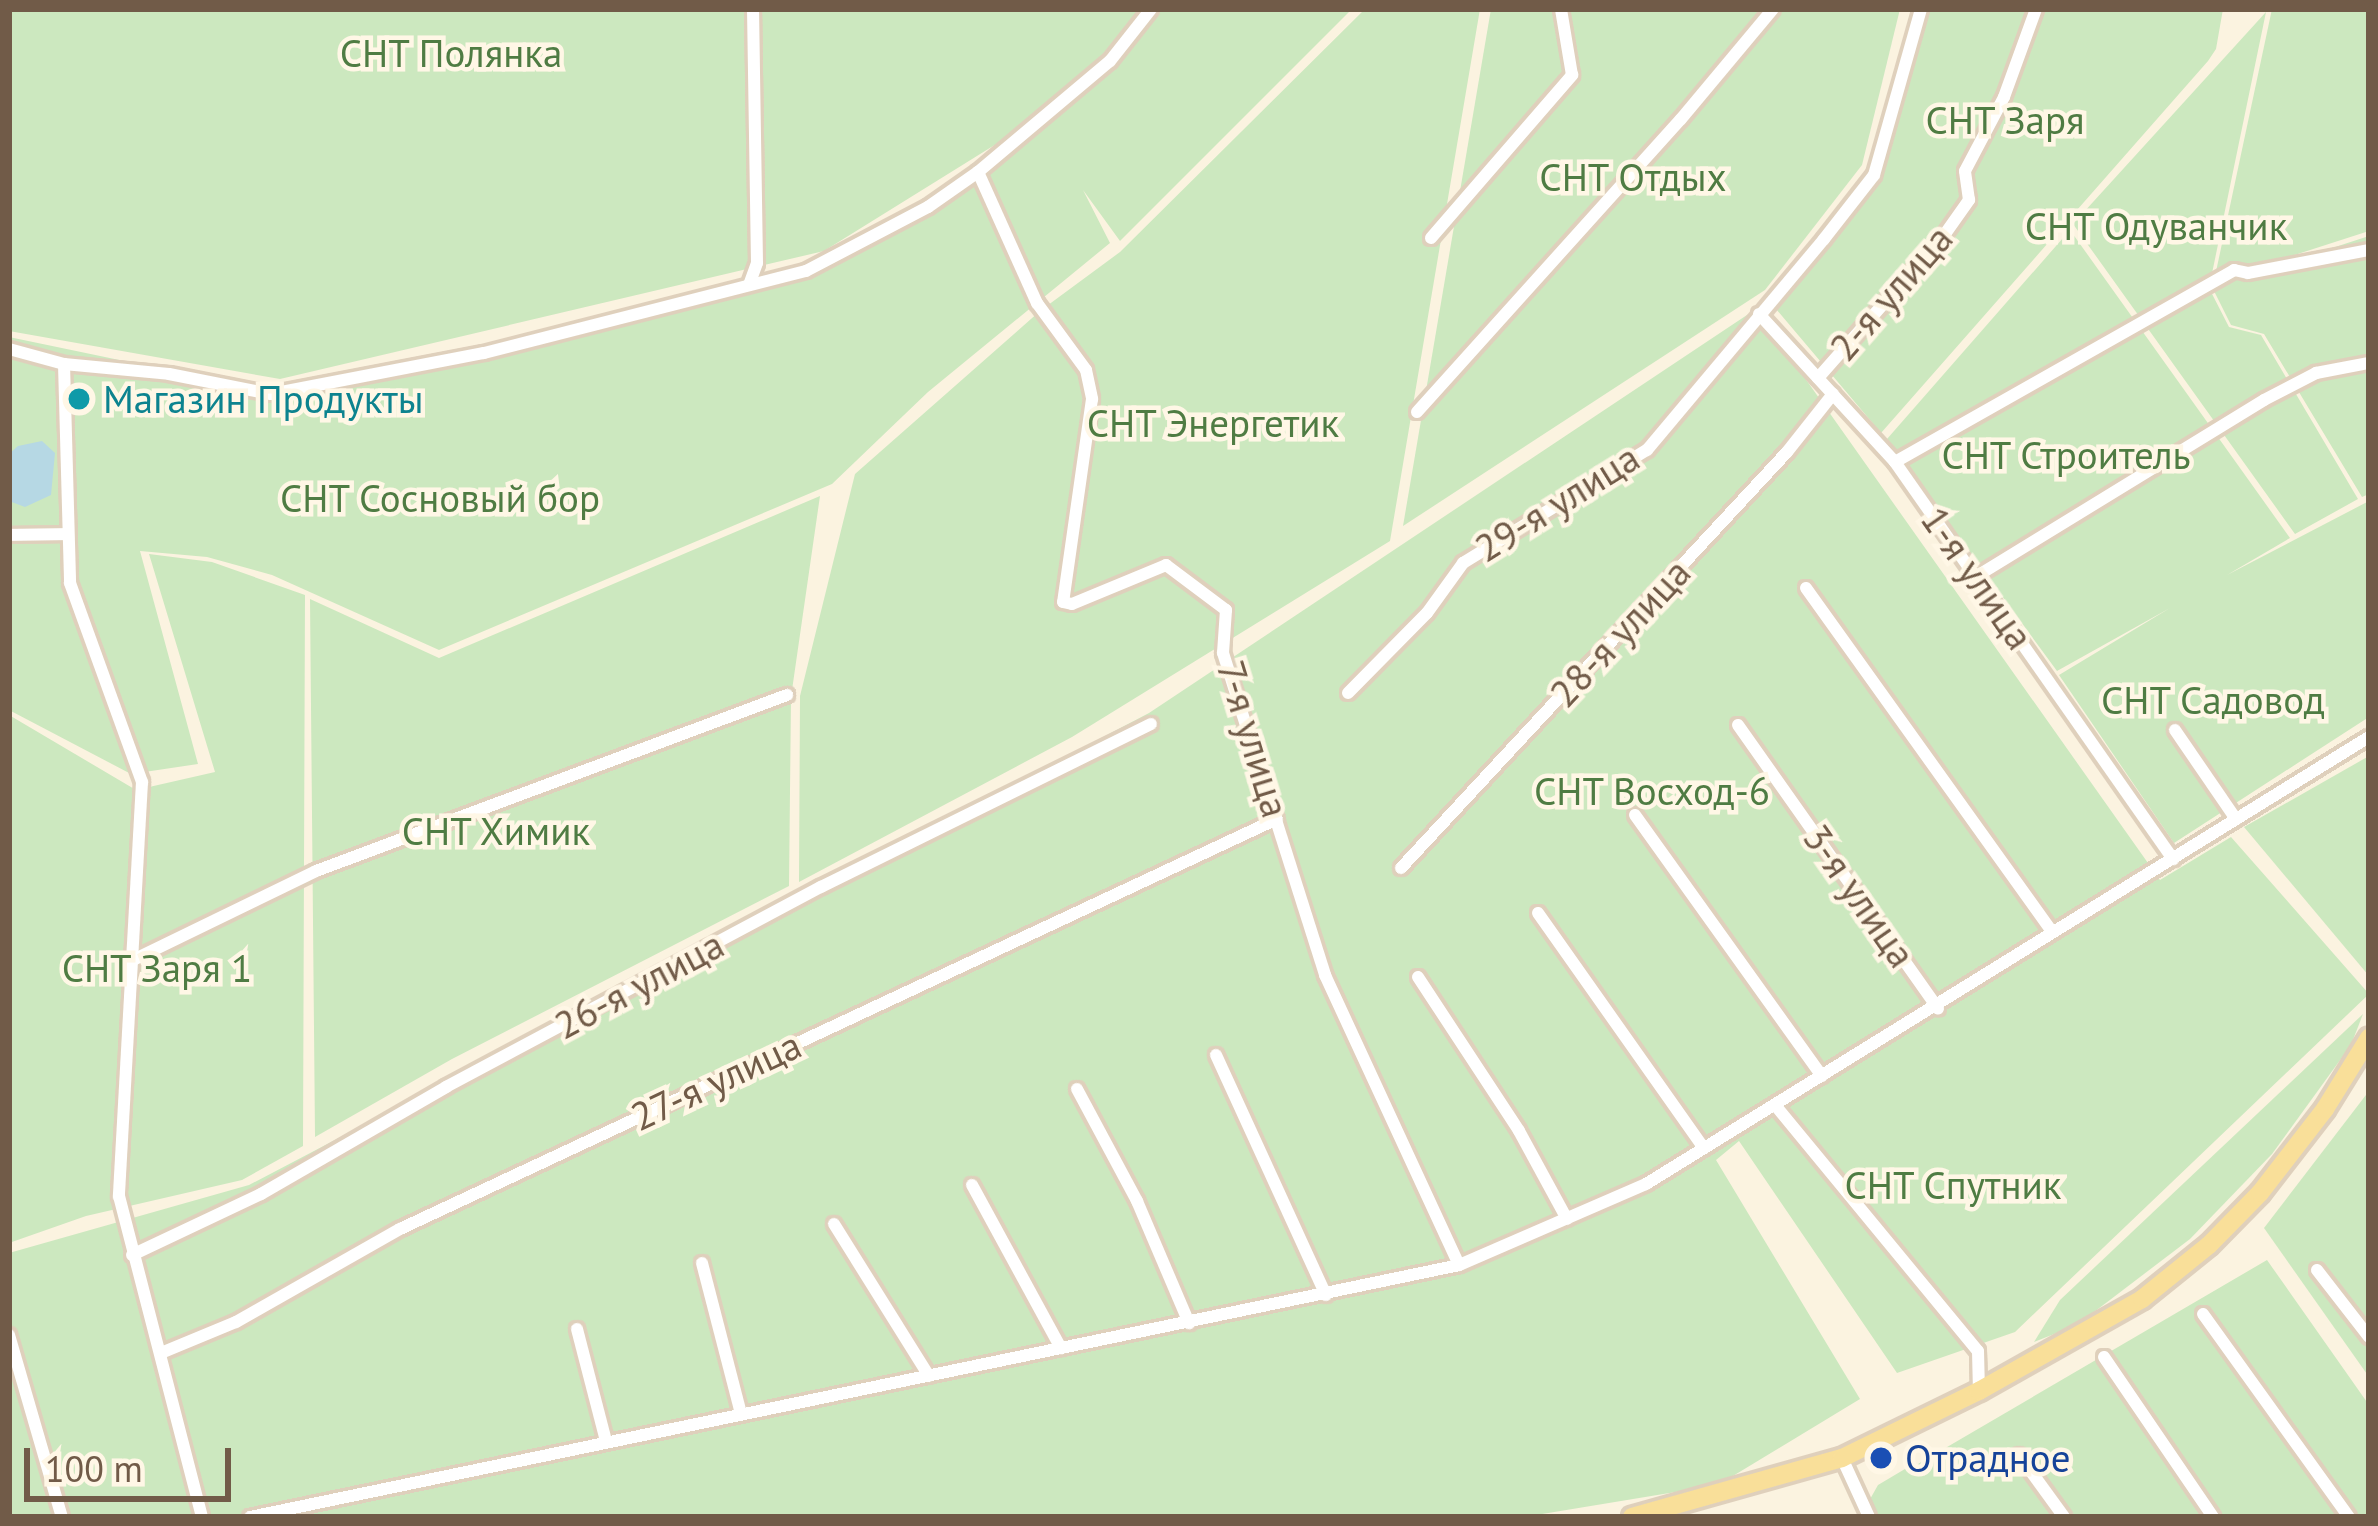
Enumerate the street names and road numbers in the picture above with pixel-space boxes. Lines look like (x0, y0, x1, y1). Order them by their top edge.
street label: 2-я улица (1820, 216, 1962, 370)
street label: 29-я улица (1466, 434, 1648, 572)
street label: 1-я улица (1911, 498, 2043, 658)
street label: 28-я улица (1540, 549, 1700, 717)
street label: 7-я улица (1207, 655, 1299, 823)
street label: 3-я улица (1793, 816, 1925, 976)
street label: 26-я улица (546, 921, 732, 1049)
street label: 27-я улица (624, 1021, 808, 1141)

